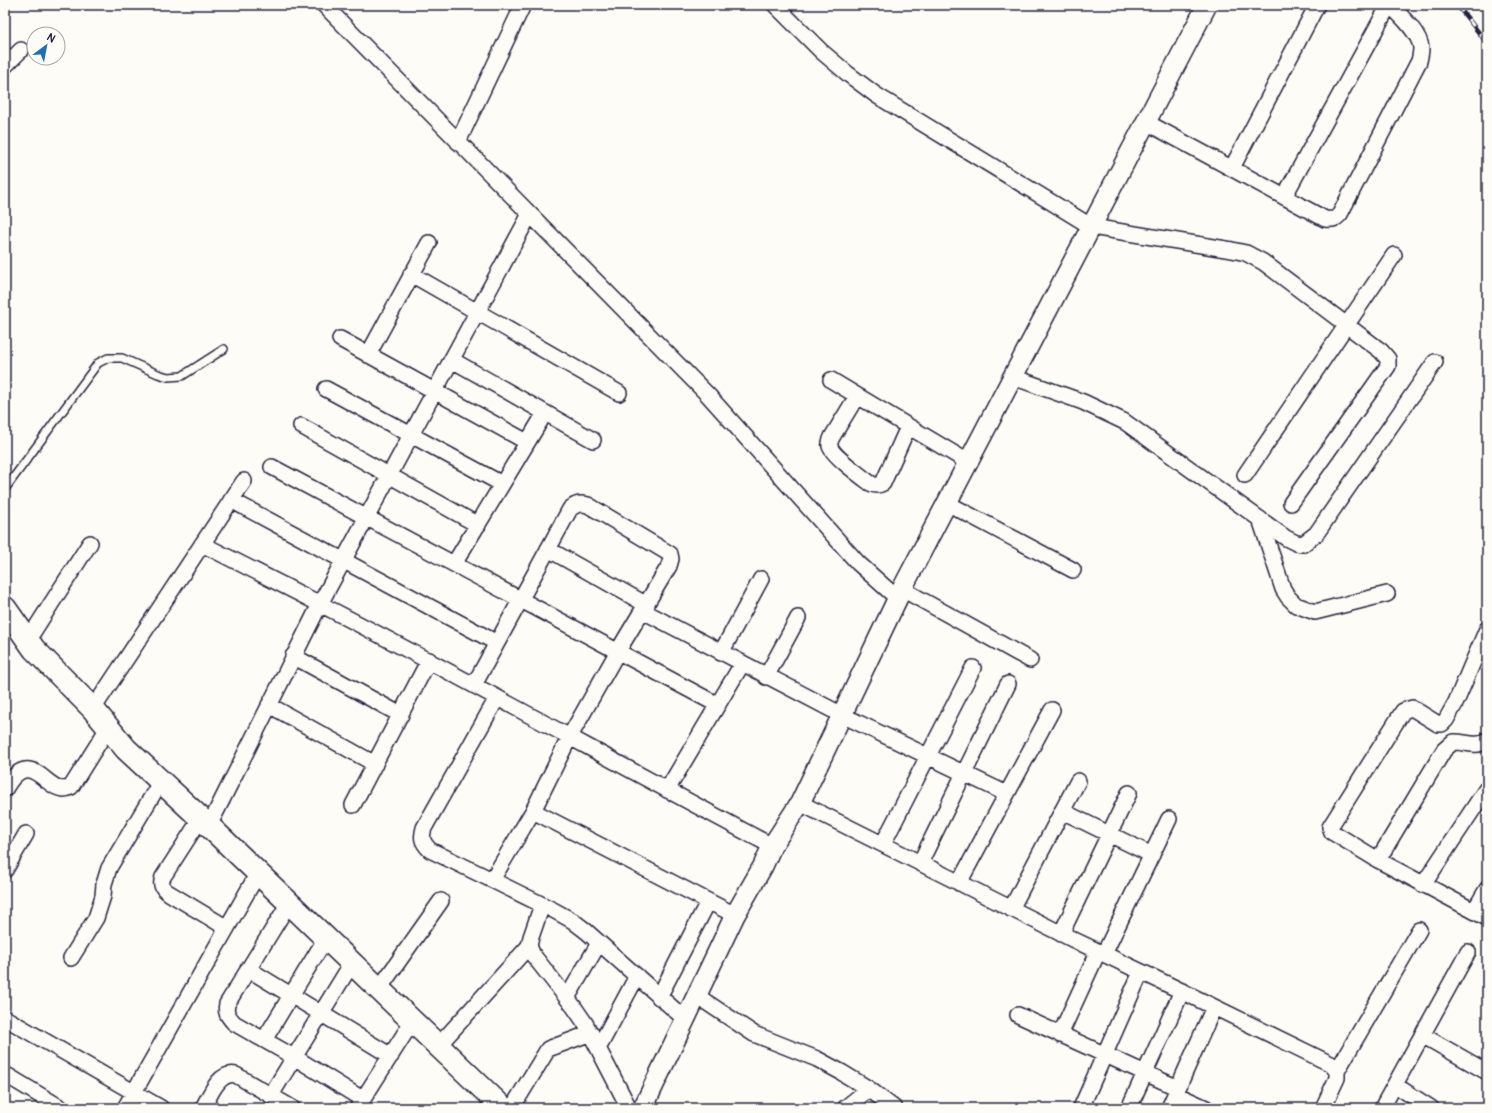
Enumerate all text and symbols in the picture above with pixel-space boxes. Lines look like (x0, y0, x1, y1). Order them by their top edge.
north arrow (26, 26, 66, 66)
text: N (44, 30, 58, 46)

